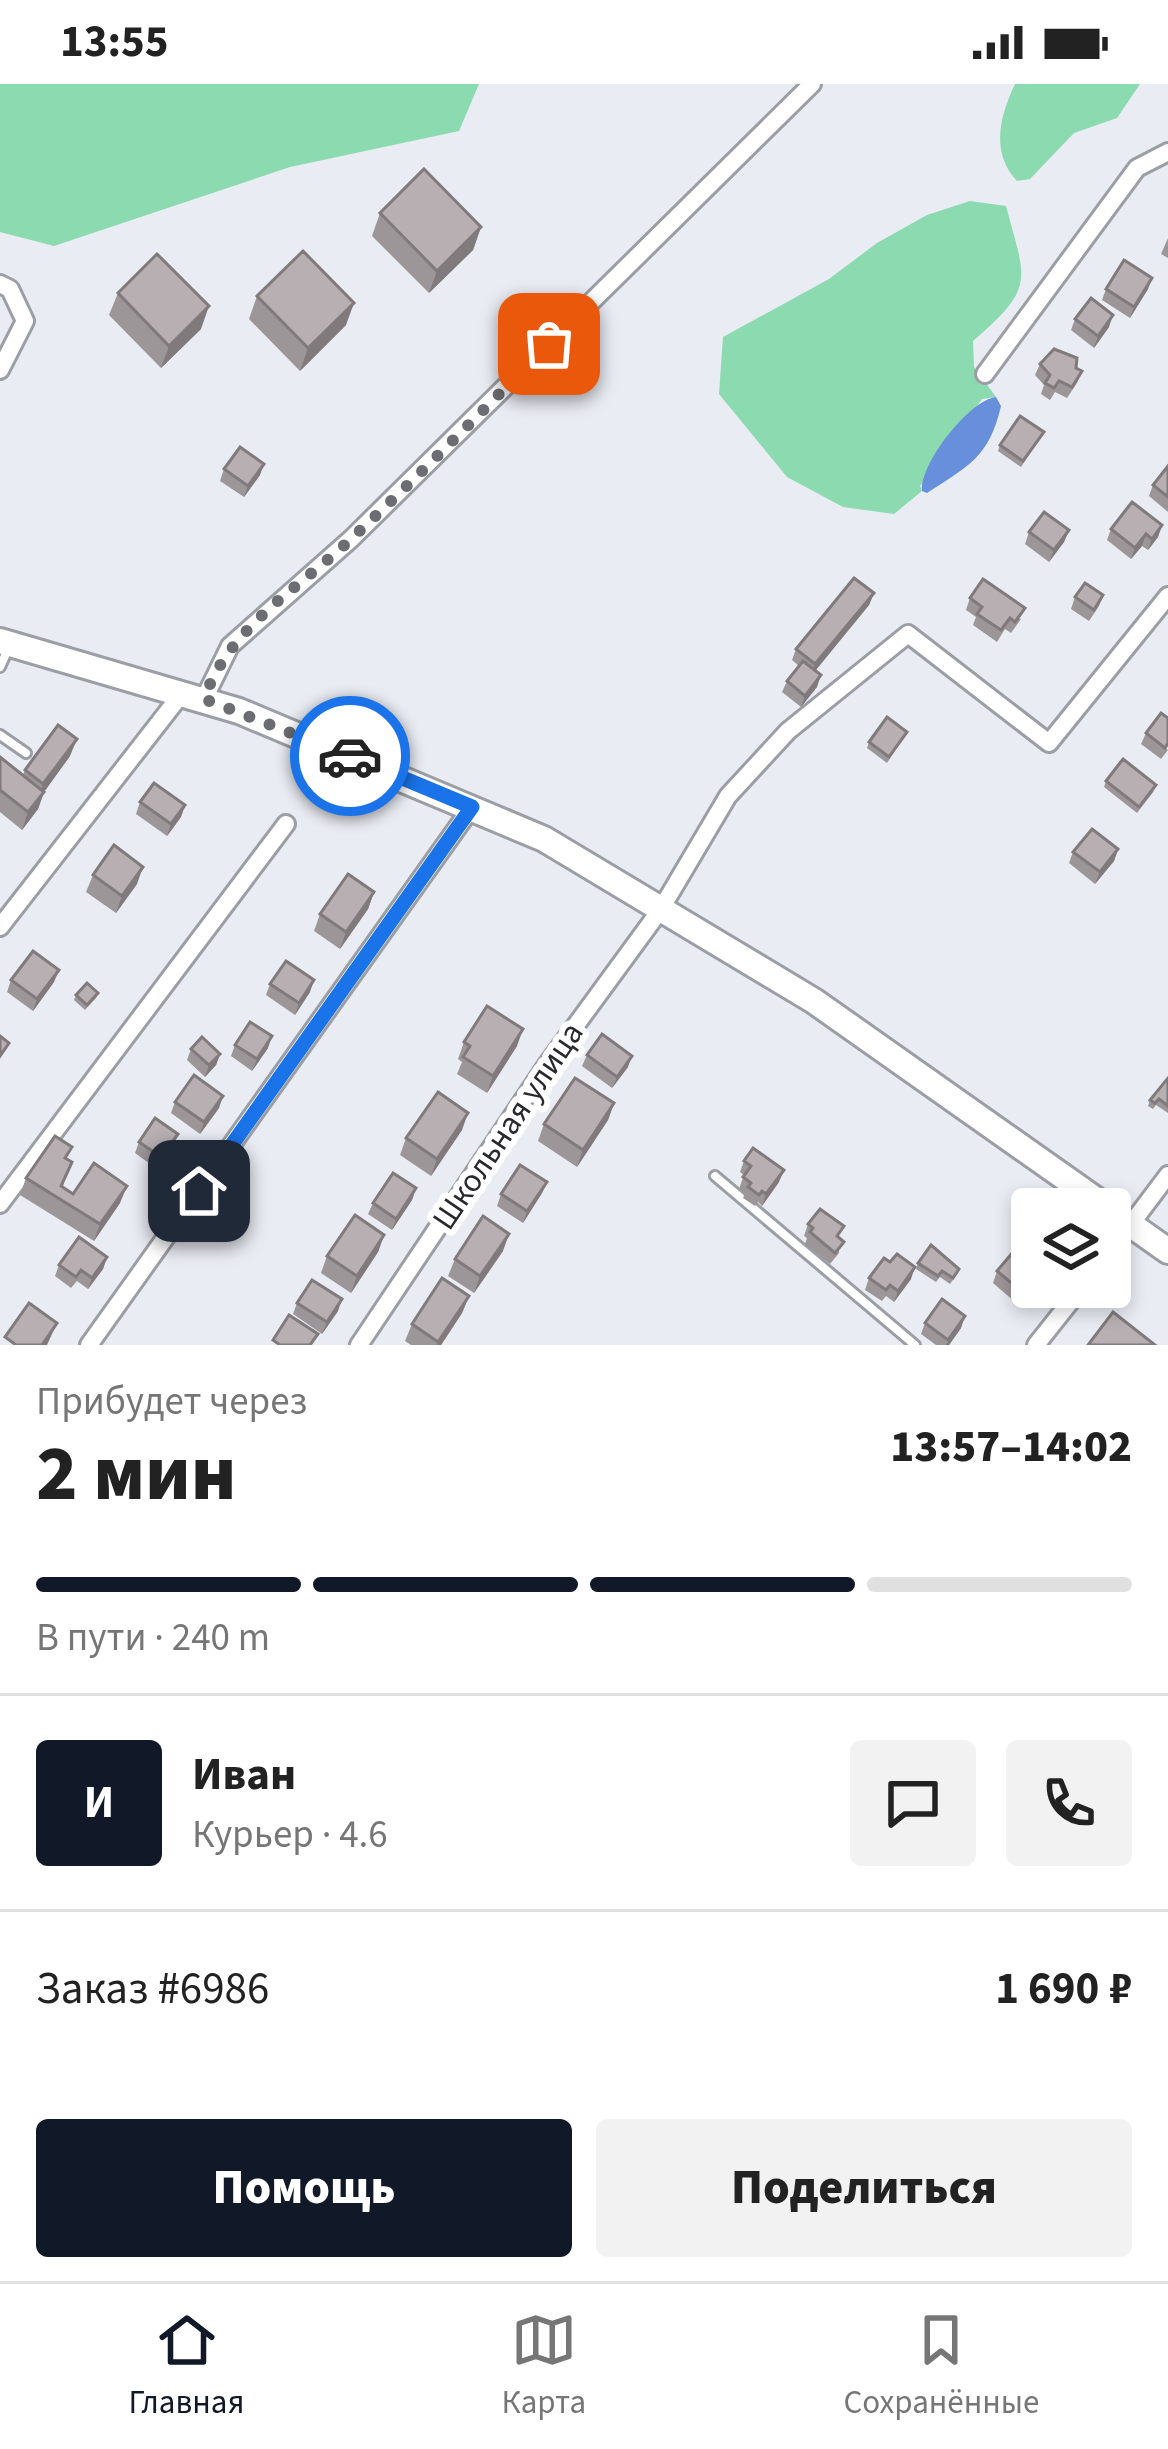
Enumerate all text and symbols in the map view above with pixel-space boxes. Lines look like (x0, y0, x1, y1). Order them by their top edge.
text: 13:55 (60, 10, 169, 74)
pin (498, 293, 600, 395)
icon: bag (516, 311, 582, 377)
courier (290, 696, 410, 816)
icon: car (317, 723, 383, 789)
street label: Школьная улица (421, 1013, 595, 1239)
pin (148, 1140, 250, 1242)
icon: home (166, 1158, 232, 1224)
map controls (1011, 1188, 1131, 1308)
button: layers (1011, 1188, 1131, 1308)
text: Прибудет через (36, 1374, 307, 1430)
text: 13:57–14:02 (890, 1415, 1132, 1479)
text: 2 мин (36, 1419, 237, 1530)
text: В пути · 240 m (36, 1610, 270, 1666)
button: chat (850, 1740, 976, 1866)
button: phone (1006, 1740, 1132, 1866)
text: Иван (192, 1743, 296, 1807)
text: И (84, 1771, 114, 1835)
text: Курьер · 4.6 (192, 1807, 388, 1863)
text: Заказ #6986 (36, 1957, 269, 2021)
text: 1 690 ₽ (995, 1957, 1132, 2021)
button: Помощь (36, 2119, 572, 2257)
button: Поделиться (596, 2119, 1132, 2257)
tab: Главная (129, 2307, 244, 2426)
tab: Карта (502, 2307, 586, 2426)
tab: Сохранённые (843, 2307, 1039, 2426)

